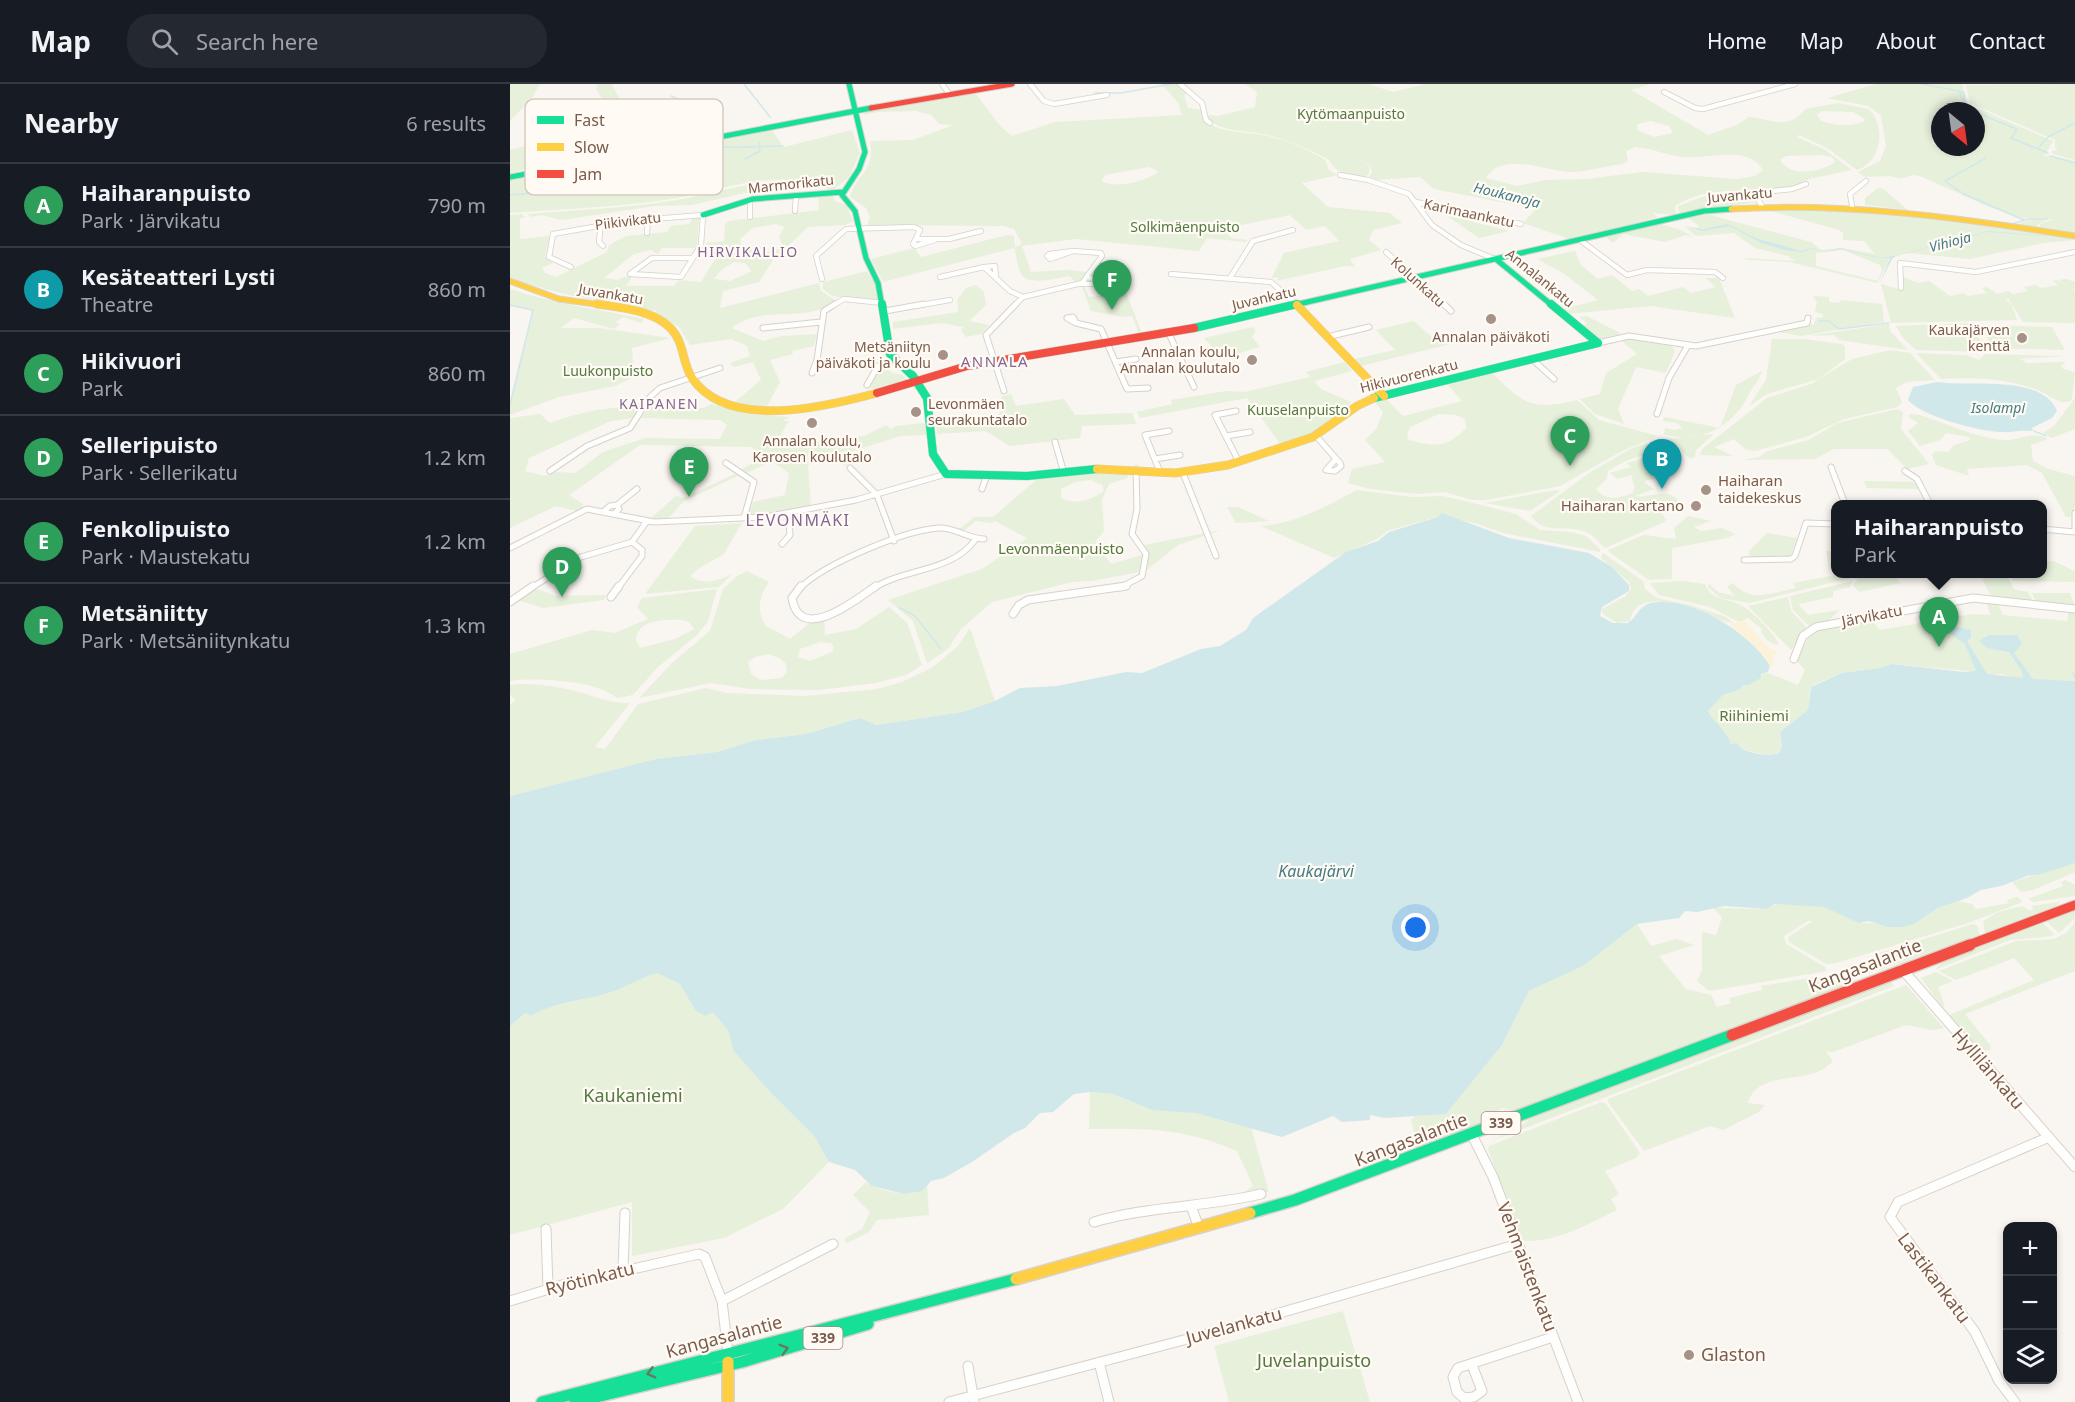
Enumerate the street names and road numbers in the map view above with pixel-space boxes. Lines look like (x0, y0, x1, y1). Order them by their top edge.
street label: Marmorikatu (747, 170, 835, 197)
street label: Juvankatu (1705, 182, 1773, 207)
street label: Karimaankatu (1422, 194, 1516, 231)
street label: Piikivikatu (594, 207, 662, 234)
street label: Annalankatu (1502, 244, 1579, 311)
street label: Kolunkatu (1387, 252, 1450, 311)
street label: Juvankatu (575, 278, 645, 309)
street label: Juvankatu (1228, 281, 1298, 315)
street label: Hikivuorenkatu (1358, 354, 1460, 397)
street label: Järvikatu (1838, 599, 1904, 631)
street label: Kangasalantie (1805, 932, 1925, 998)
street label: Hyllilänkatu (1947, 1023, 2031, 1114)
street label: Kangasalantie (1351, 1106, 1471, 1172)
road number: 339 (1482, 1112, 1520, 1134)
street label: Vehmaistenkatu (1492, 1198, 1564, 1335)
street label: Lastikankatu (1893, 1227, 1977, 1328)
street label: Ryötinkatu (543, 1255, 637, 1301)
street label: Juvelankatu (1181, 1301, 1284, 1350)
street label: Kangasalantie (663, 1309, 785, 1363)
road number: 339 (804, 1327, 842, 1349)

